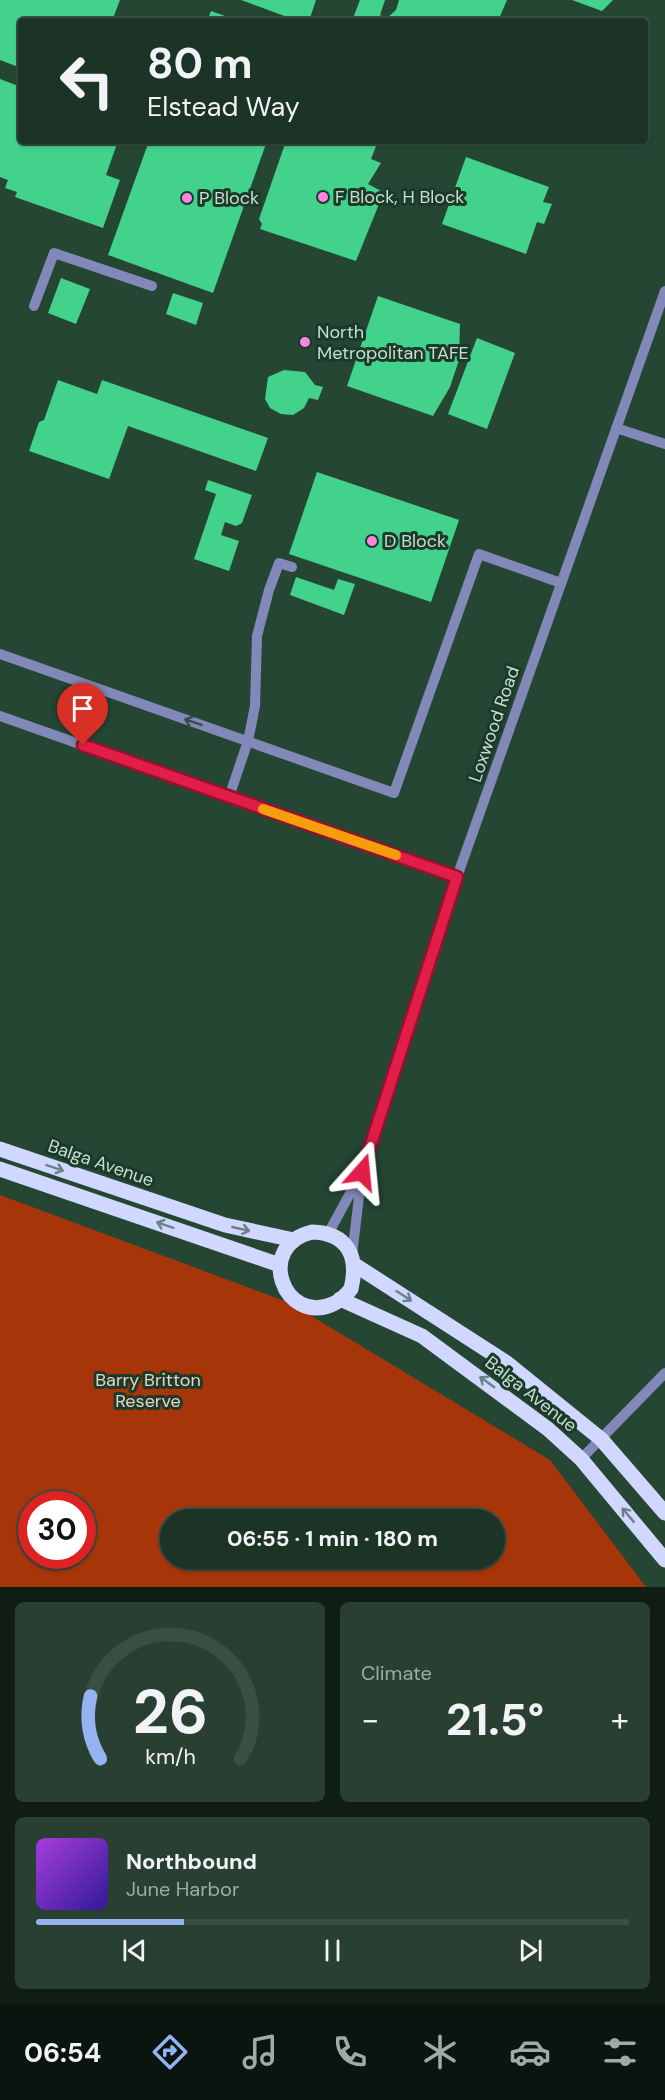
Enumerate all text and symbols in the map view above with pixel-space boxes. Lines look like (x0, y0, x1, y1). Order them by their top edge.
text: 80 m (147, 36, 253, 91)
icon: left (48, 42, 126, 120)
text: Elstead Way (147, 89, 300, 124)
place label: F Block, H Block (335, 185, 464, 209)
place label: P Block (199, 186, 259, 210)
marker: F Block, H Block (316, 190, 330, 204)
marker: P Block (180, 191, 194, 205)
place label: North Metropolitan TAFE (317, 320, 469, 365)
marker: North Metropolitan TAFE (298, 335, 312, 349)
place label: D Block (384, 529, 446, 553)
marker: D Block (365, 534, 379, 548)
street label: Loxwood Road (463, 663, 525, 785)
pin (57, 683, 108, 745)
icon: arrive (66, 692, 99, 725)
one-way arrow (184, 715, 203, 726)
street label: Balga Avenue (45, 1134, 157, 1192)
position arrow (330, 1140, 394, 1204)
one-way arrow (45, 1164, 64, 1175)
one-way arrow (156, 1219, 175, 1230)
one-way arrow (230, 1224, 250, 1235)
one-way arrow (395, 1291, 412, 1303)
street label: Balga Avenue (480, 1351, 582, 1437)
park label: Barry Britton Reserve (95, 1368, 201, 1413)
one-way arrow (479, 1376, 495, 1388)
speed limit sign: 30 (18, 1491, 96, 1569)
one-way arrow (621, 1507, 634, 1523)
text: 06:55 · 1 min · 180 m (227, 1524, 438, 1553)
text: Climate (361, 1660, 432, 1686)
text: 26 (132, 1671, 208, 1752)
text: 21.5° (446, 1690, 544, 1749)
text: − (361, 1698, 379, 1741)
text: + (611, 1698, 629, 1741)
text: km/h (145, 1743, 195, 1771)
text: Northbound (126, 1847, 257, 1876)
text: June Harbor (126, 1876, 239, 1902)
icon: previous (118, 1934, 151, 1967)
icon: pause (316, 1934, 349, 1967)
icon: next (514, 1934, 547, 1967)
icon: directions (149, 2031, 191, 2073)
icon: music (239, 2031, 281, 2073)
icon: phone (329, 2031, 371, 2073)
icon: climate (419, 2031, 461, 2073)
icon: car (509, 2031, 551, 2073)
icon: filters (599, 2031, 641, 2073)
text: 06:54 (24, 2035, 101, 2070)

